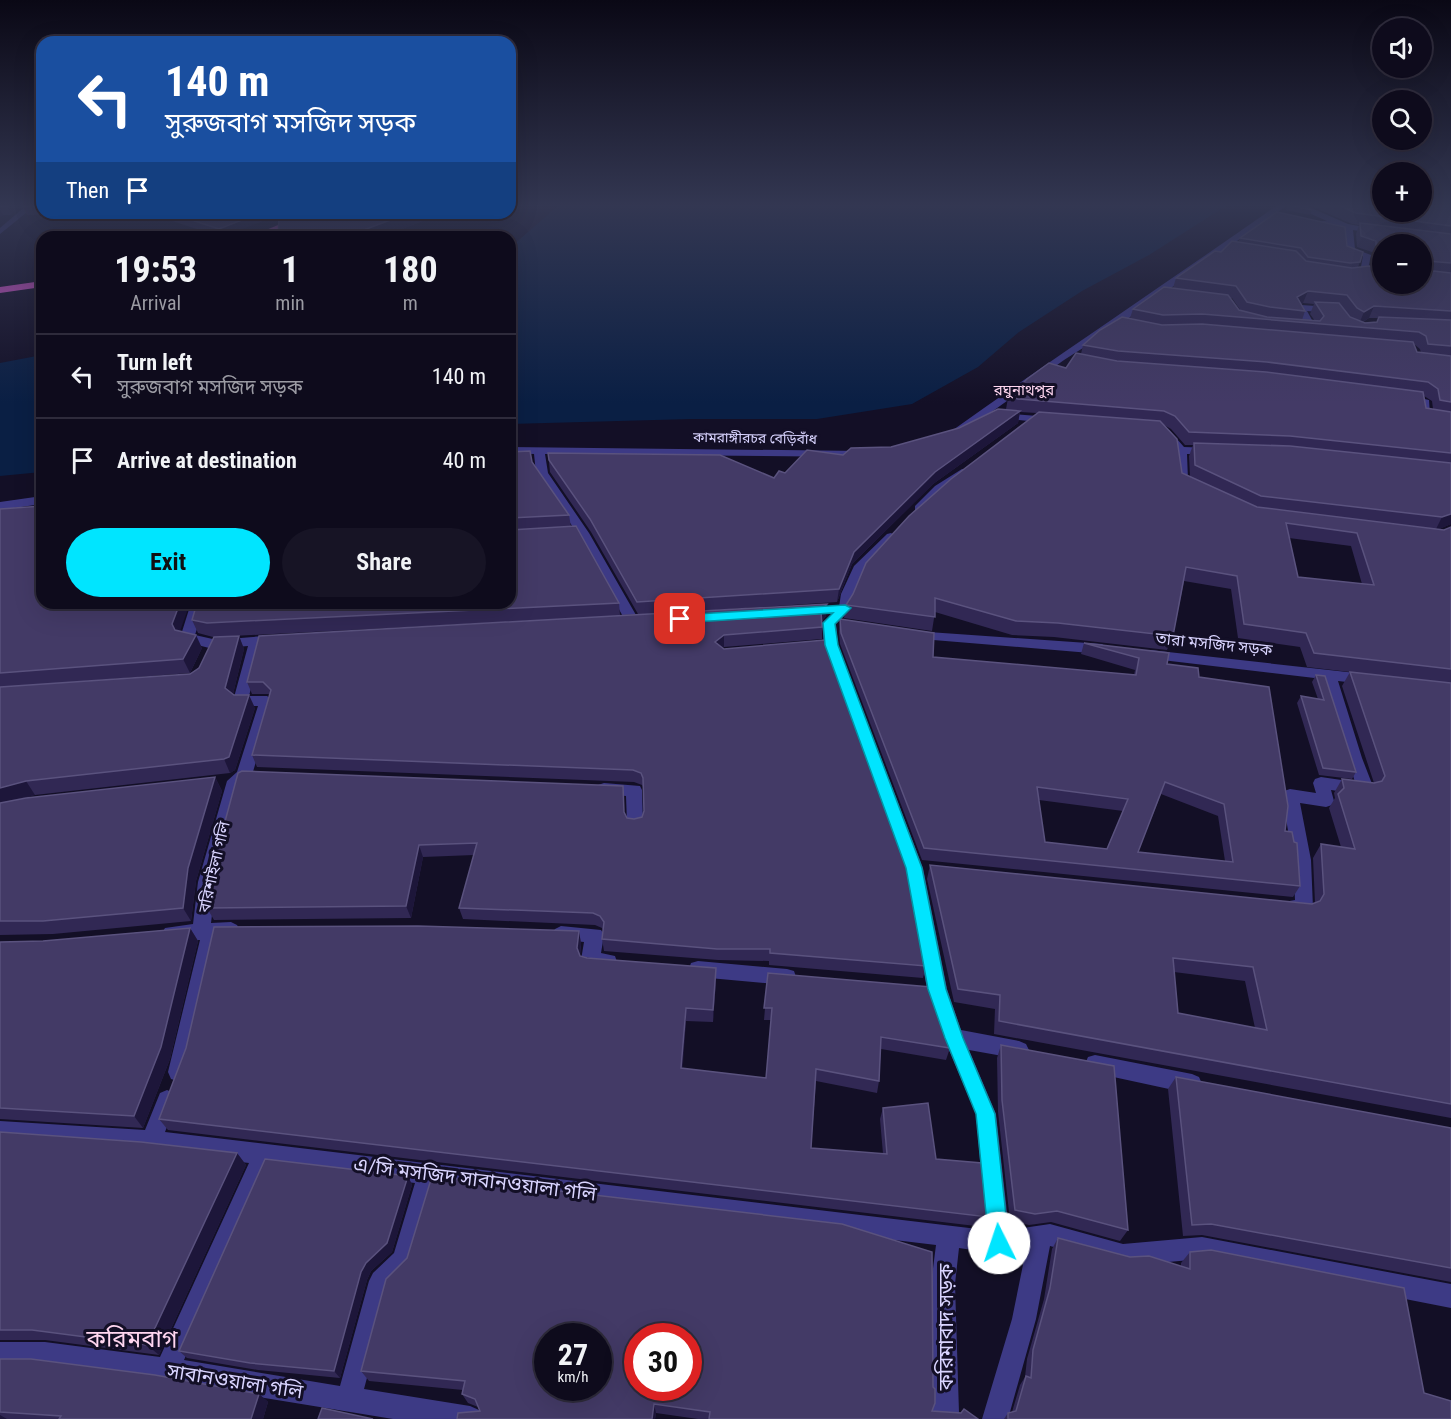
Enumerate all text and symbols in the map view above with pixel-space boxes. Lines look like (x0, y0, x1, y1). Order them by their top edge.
map controls (1372, 18, 1432, 294)
button: sound (1372, 18, 1432, 78)
text: 140 m (165, 57, 270, 106)
icon: left (66, 60, 144, 138)
button: search (1372, 90, 1432, 150)
text: সুরুজবাগ মসজিদ সড়ক (165, 107, 416, 139)
button: + (1372, 162, 1432, 222)
icon: arrive (121, 174, 154, 207)
text: Then (66, 178, 109, 203)
button: − (1372, 234, 1432, 294)
text: 19:53 (114, 249, 197, 291)
text: 1 (281, 249, 299, 291)
text: 180 (383, 249, 438, 291)
text: Arrival (130, 291, 181, 315)
text: min (275, 291, 305, 315)
text: m (403, 291, 418, 315)
text: Turn left (117, 350, 192, 375)
icon: left (66, 360, 99, 393)
text: 140 m (432, 364, 486, 389)
text: সুরুজবাগ মসজিদ সড়ক (117, 375, 303, 399)
district label: রঘুনাথপুর (993, 381, 1055, 399)
street label: কামরাঙ্গীরচর বেড়িবাঁধ (692, 428, 818, 447)
icon: arrive (66, 444, 99, 477)
text: Arrive at destination (117, 448, 297, 473)
text: 40 m (443, 448, 486, 473)
button: Exit (66, 528, 270, 597)
button: Share (282, 528, 486, 597)
pin (654, 593, 705, 644)
icon: arrive (663, 602, 696, 635)
street label: তারা মসজিদ সড়ক (1154, 628, 1275, 660)
street label: বরিশাইলা গলি (194, 819, 234, 915)
street label: এ/সি মসজিদ সাবানওয়ালা গলি (352, 1152, 598, 1206)
position arrow (967, 1211, 1031, 1275)
street label: করিমাবাদ সড়ক (934, 1263, 958, 1391)
speed limit sign: 30 (624, 1323, 702, 1401)
district label: করিমবাগ (86, 1325, 178, 1353)
text: 27 (558, 1337, 588, 1372)
street label: সাবানওয়ালা গলি (164, 1358, 305, 1404)
text: km/h (558, 1368, 588, 1386)

